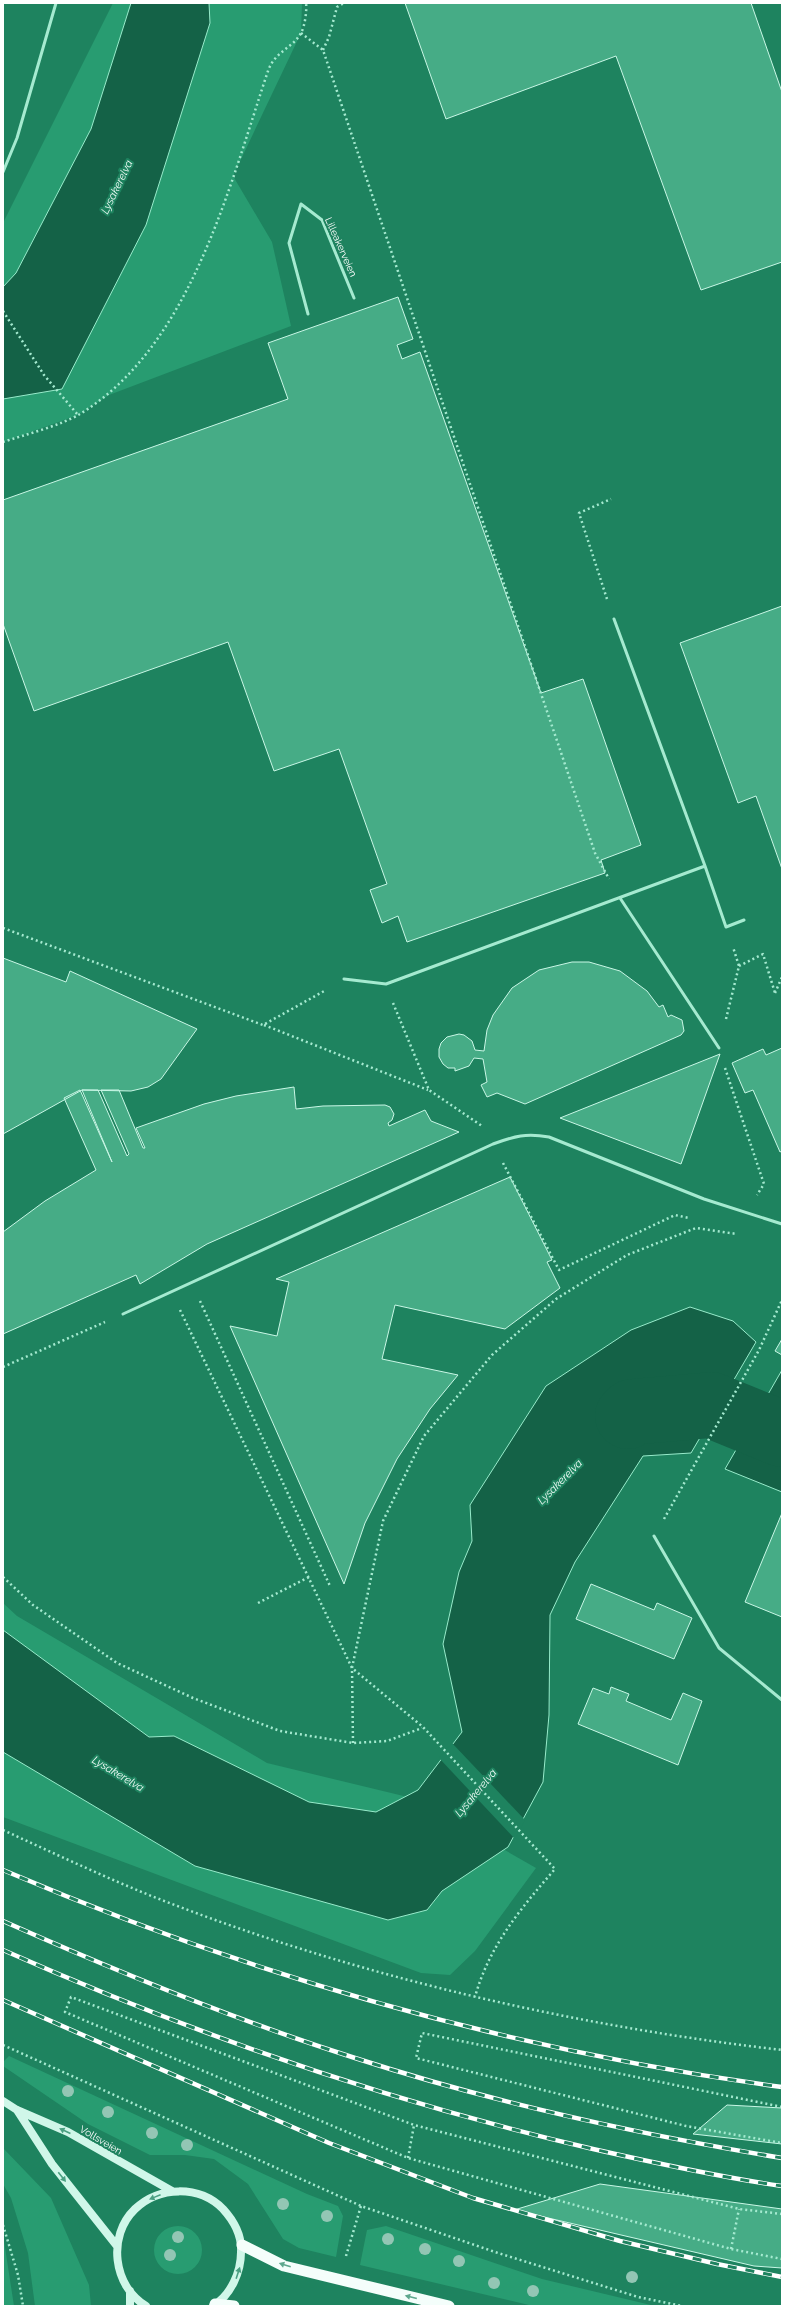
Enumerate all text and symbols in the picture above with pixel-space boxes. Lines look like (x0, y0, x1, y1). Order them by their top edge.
water label: Lysakerelva (98, 158, 136, 216)
street label: Lilleakerveien (323, 215, 359, 279)
water label: Lysakerelva (535, 1457, 585, 1507)
water label: Lysakerelva (90, 1753, 147, 1795)
water label: Lysakerelva (452, 1766, 500, 1819)
street label: Vollsveien (78, 2123, 124, 2157)
one-way arrow (59, 2128, 71, 2134)
one-way arrow (58, 2172, 66, 2183)
one-way arrow (148, 2194, 160, 2200)
one-way arrow (279, 2262, 291, 2268)
one-way arrow (235, 2267, 241, 2279)
one-way arrow (405, 2293, 417, 2299)

